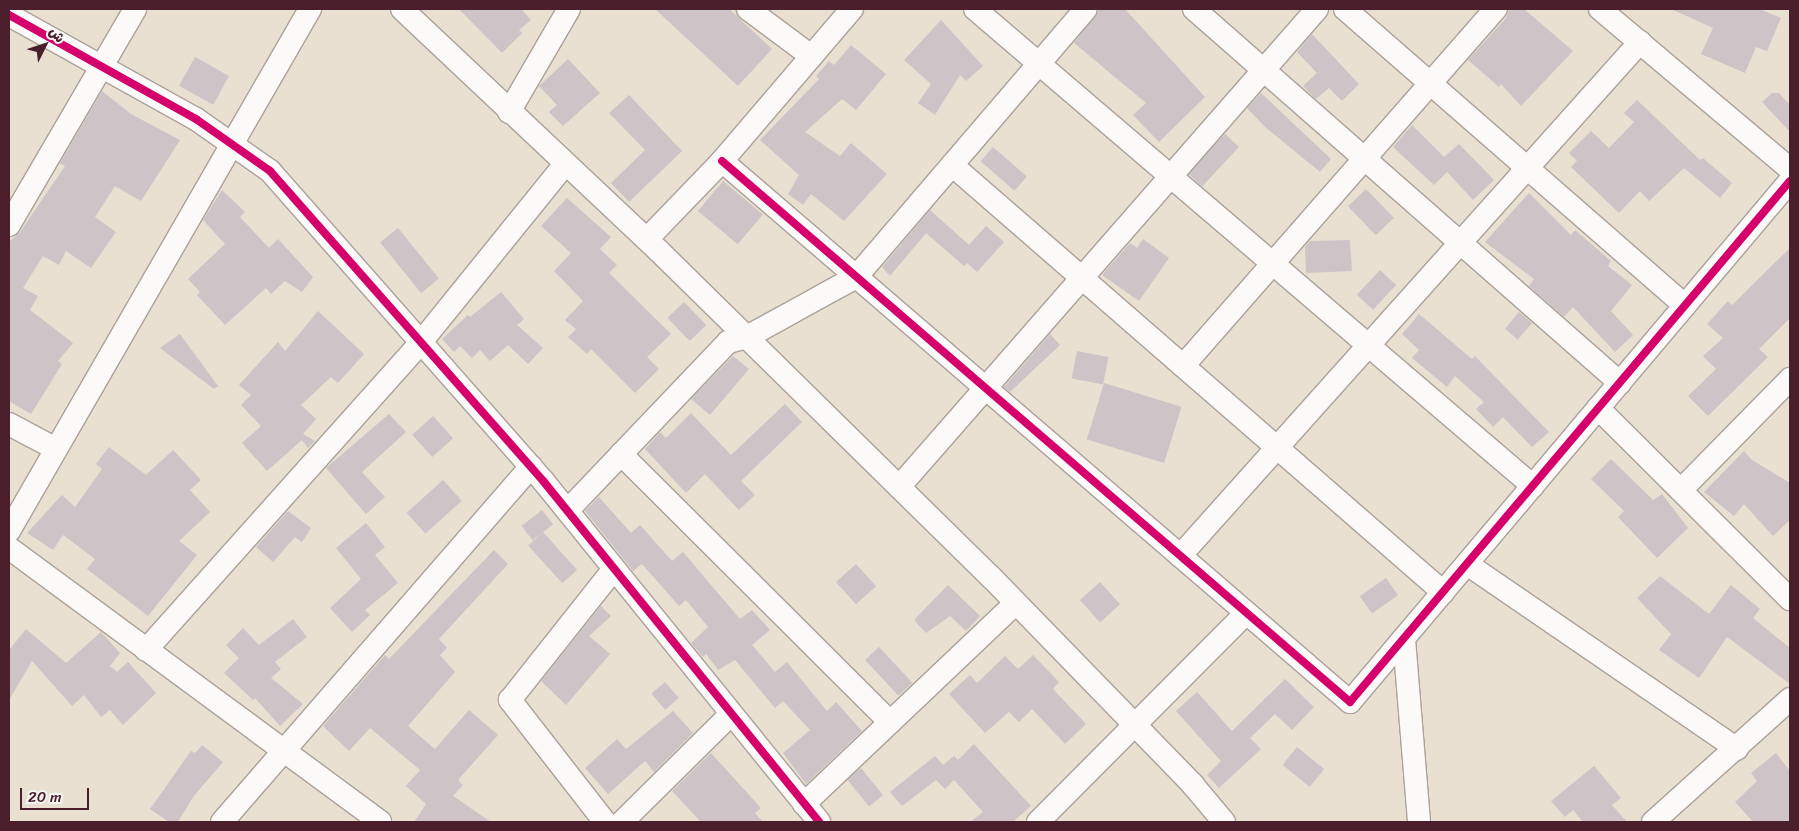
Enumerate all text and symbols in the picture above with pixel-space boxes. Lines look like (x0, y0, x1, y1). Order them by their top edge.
north arrow (20, 20, 70, 70)
text: ش (42, 21, 71, 49)
scale bar (22, 778, 91, 810)
text: 20 m (28, 784, 62, 810)

